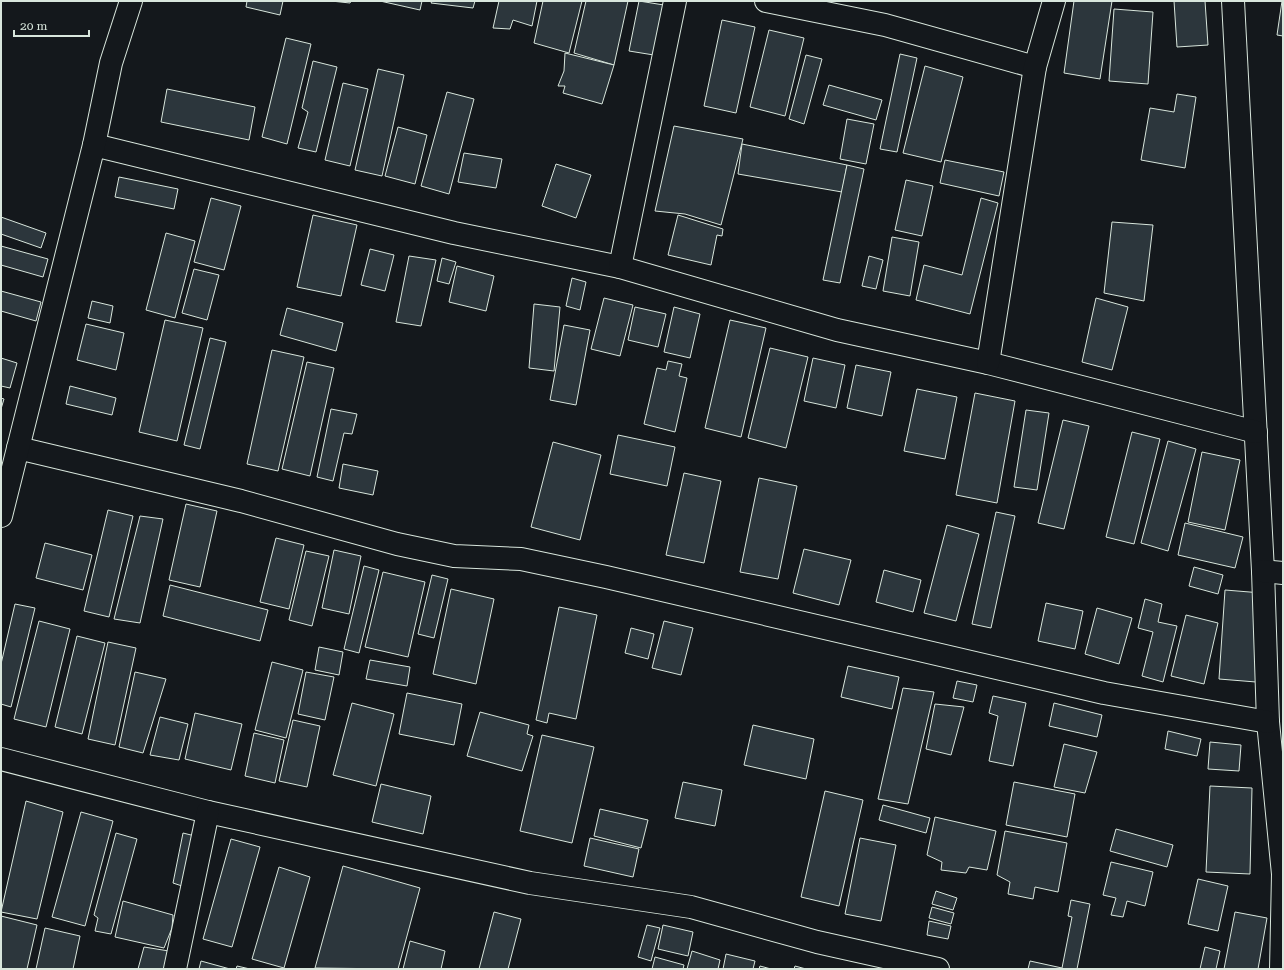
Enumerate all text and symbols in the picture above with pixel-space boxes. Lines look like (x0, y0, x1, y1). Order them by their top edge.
scale bar (14, 12, 89, 38)
text: 20 m (20, 19, 47, 33)

